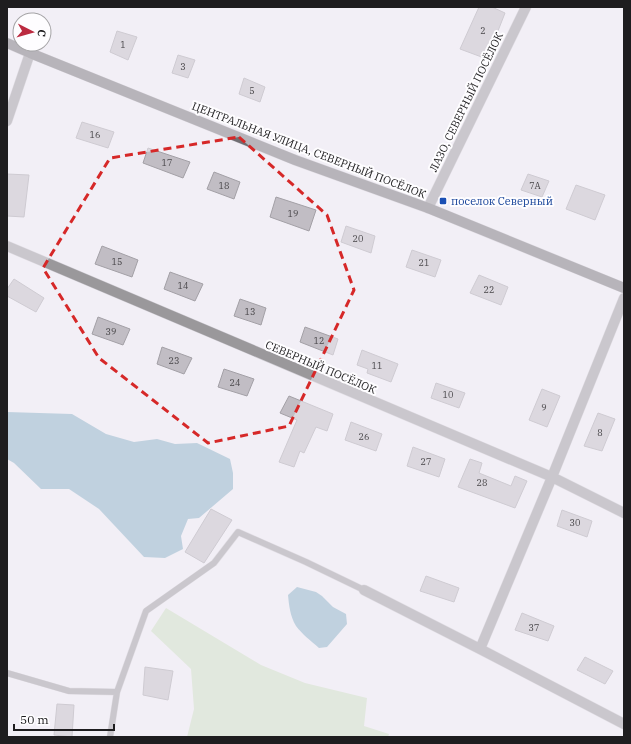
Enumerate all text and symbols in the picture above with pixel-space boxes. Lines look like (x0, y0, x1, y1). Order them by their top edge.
north arrow (12, 12, 52, 52)
house number: 2 (480, 25, 486, 36)
text: С (35, 29, 49, 37)
street label: ЛАЗО, СЕВЕРНЫЙ ПОСЁЛОК (426, 29, 506, 174)
house number: 1 (120, 39, 126, 50)
house number: 3 (180, 61, 186, 72)
house number: 5 (249, 85, 255, 96)
street label: ЦЕНТРАЛЬНАЯ УЛИЦА, СЕВЕРНЫЙ ПОСЁЛОК (190, 99, 428, 201)
house number: 16 (90, 129, 100, 140)
house number: 17 (162, 157, 172, 168)
house number: 18 (219, 180, 229, 191)
house number: 7А (529, 180, 542, 191)
place label: поселок Северный (451, 194, 553, 208)
marker: поселок Северный (438, 196, 448, 206)
house number: 19 (288, 208, 298, 219)
house number: 20 (353, 233, 363, 244)
house number: 15 (112, 256, 122, 267)
house number: 21 (419, 257, 429, 268)
house number: 14 (178, 280, 188, 291)
house number: 22 (484, 284, 494, 295)
house number: 13 (245, 306, 255, 317)
house number: 39 (106, 326, 116, 337)
house number: 12 (314, 335, 324, 346)
street label: СЕВЕРНЫЙ ПОСЁЛОК (263, 337, 379, 397)
house number: 23 (169, 355, 179, 366)
house number: 11 (372, 360, 382, 371)
house number: 24 (230, 377, 240, 388)
house number: 10 (443, 389, 453, 400)
house number: 9 (541, 402, 547, 413)
house number: 8 (597, 427, 603, 438)
house number: 26 (359, 431, 369, 442)
house number: 27 (421, 456, 431, 467)
house number: 28 (477, 477, 487, 488)
house number: 30 (570, 517, 580, 528)
house number: 37 (529, 622, 539, 633)
scale bar (14, 706, 114, 732)
text: 50 m (20, 712, 49, 727)

